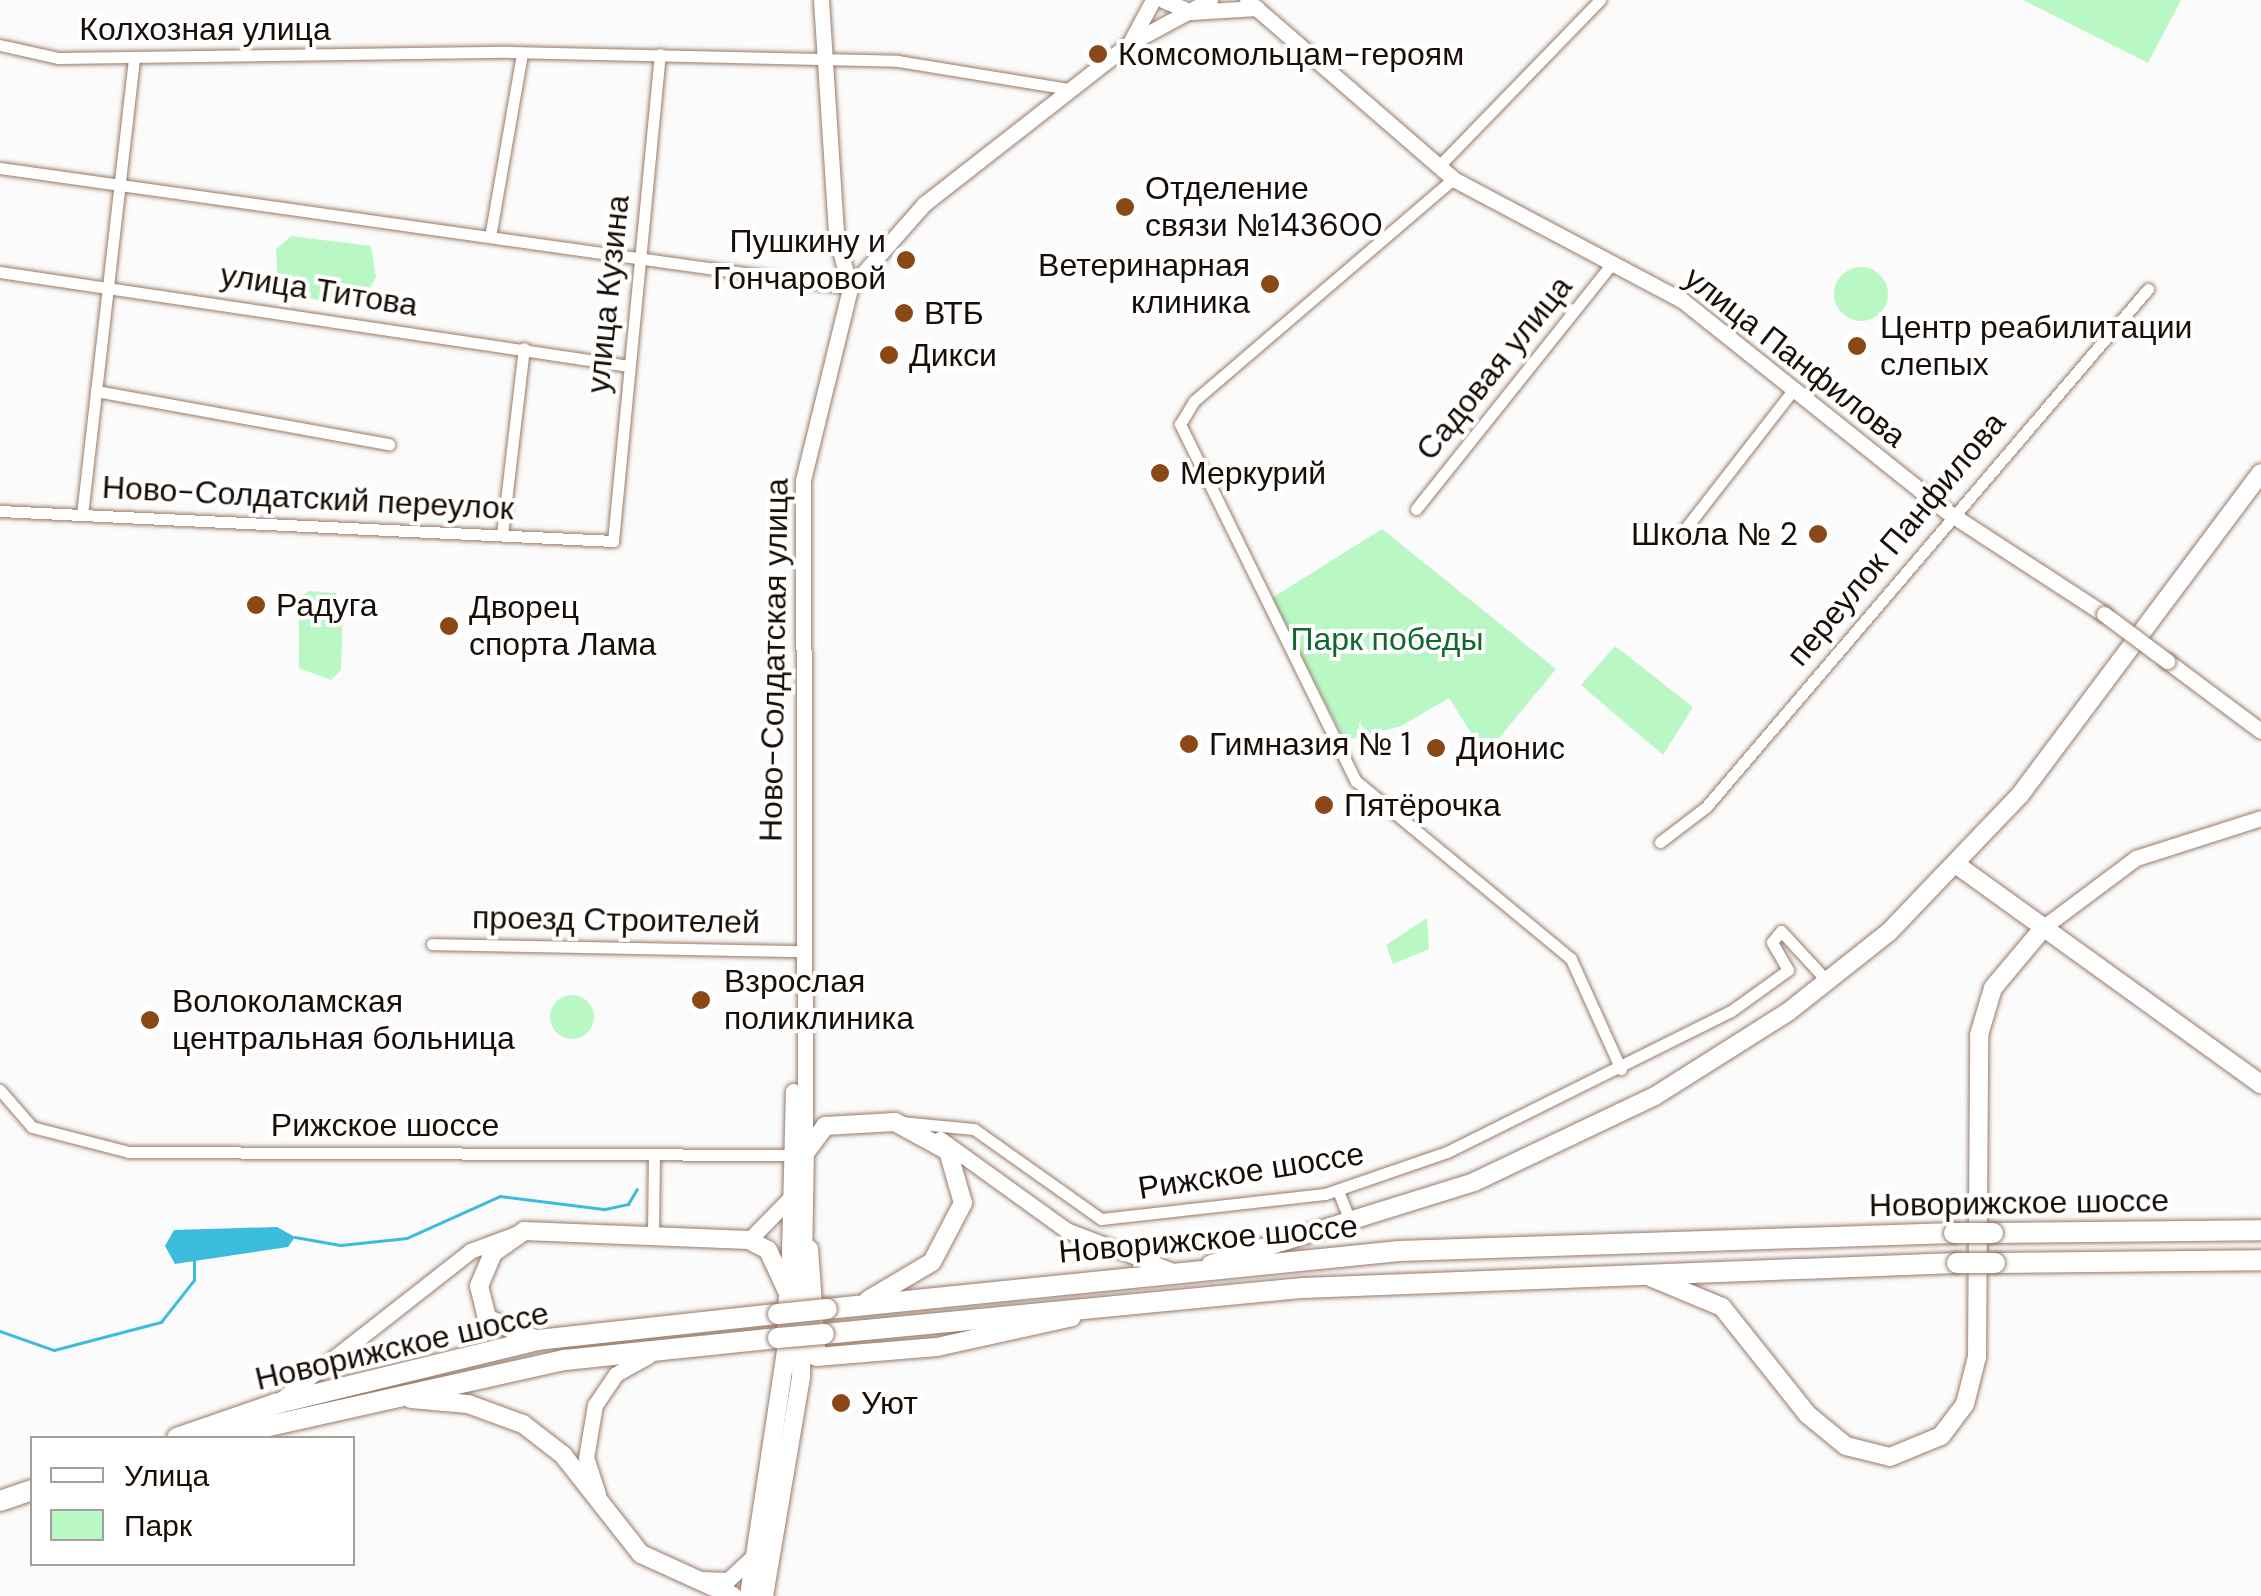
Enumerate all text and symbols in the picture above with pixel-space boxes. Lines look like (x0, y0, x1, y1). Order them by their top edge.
street label: Колхозная улица (79, 10, 331, 48)
place label: Комсомольцам-героям (1118, 35, 1464, 73)
marker: Комсомольцам-героям (1087, 43, 1109, 65)
place label: Отделение связи №143600 (1145, 170, 1383, 245)
street label: улица Кузина (578, 193, 638, 395)
marker: Отделение связи №143600 (1114, 196, 1136, 218)
place label: Пушкину и Гончаровой (713, 223, 886, 298)
place label: Ветеринарная клиника (1038, 247, 1250, 322)
marker: Пушкину и Гончаровой (895, 249, 917, 271)
street label: улица Титова (218, 255, 420, 325)
street label: улица Панфилова (1677, 259, 1913, 455)
street label: Садовая улица (1408, 268, 1580, 468)
marker: Ветеринарная клиника (1259, 273, 1281, 295)
place label: ВТБ (924, 294, 984, 332)
marker: ВТБ (893, 302, 915, 324)
place label: Центр реабилитации слепых (1880, 309, 2192, 384)
marker: Центр реабилитации слепых (1844, 333, 1870, 359)
place label: Дикси (909, 336, 997, 374)
marker: Дикси (878, 344, 900, 366)
street label: переулок Панфилова (1779, 404, 2013, 674)
place label: Меркурий (1180, 454, 1326, 492)
marker: Меркурий (1149, 462, 1171, 484)
street label: Ново-Солдатский переулок (101, 468, 515, 528)
street label: Ново-Солдатская улица (752, 478, 796, 842)
place label: Школа № 2 (1631, 515, 1798, 553)
marker: Школа № 2 (1807, 523, 1829, 545)
place label: Радуга (276, 586, 378, 624)
place label: Дворец спорта Лама (469, 589, 656, 664)
marker: Радуга (245, 594, 267, 616)
marker: Дворец спорта Лама (438, 615, 460, 637)
park label: Парк победы (1291, 620, 1483, 658)
place label: Гимназия № 1 (1209, 725, 1411, 763)
place label: Дионис (1456, 729, 1565, 767)
marker: Гимназия № 1 (1178, 733, 1200, 755)
marker: Дионис (1425, 737, 1447, 759)
place label: Пятёрочка (1344, 786, 1501, 824)
marker: Пятёрочка (1313, 794, 1335, 816)
street label: проезд Строителей (472, 898, 760, 942)
place label: Взрослая поликлиника (724, 963, 914, 1038)
place label: Волоколамская центральная больница (172, 983, 515, 1058)
marker: Взрослая поликлиника (688, 987, 714, 1013)
marker: Волоколамская центральная больница (137, 1007, 163, 1033)
street label: Рижское шоссе (271, 1106, 499, 1144)
street label: Рижское шоссе (1135, 1134, 1367, 1208)
street label: Новорижское шоссе (1869, 1181, 2169, 1225)
street label: Новорижское шоссе (1057, 1207, 1359, 1271)
street label: Новорижское шоссе (251, 1294, 553, 1398)
place label: Уют (861, 1384, 918, 1422)
marker: Уют (830, 1392, 852, 1414)
legend (30, 1436, 355, 1566)
text: Улица (124, 1456, 209, 1495)
text: Парк (124, 1506, 192, 1545)

